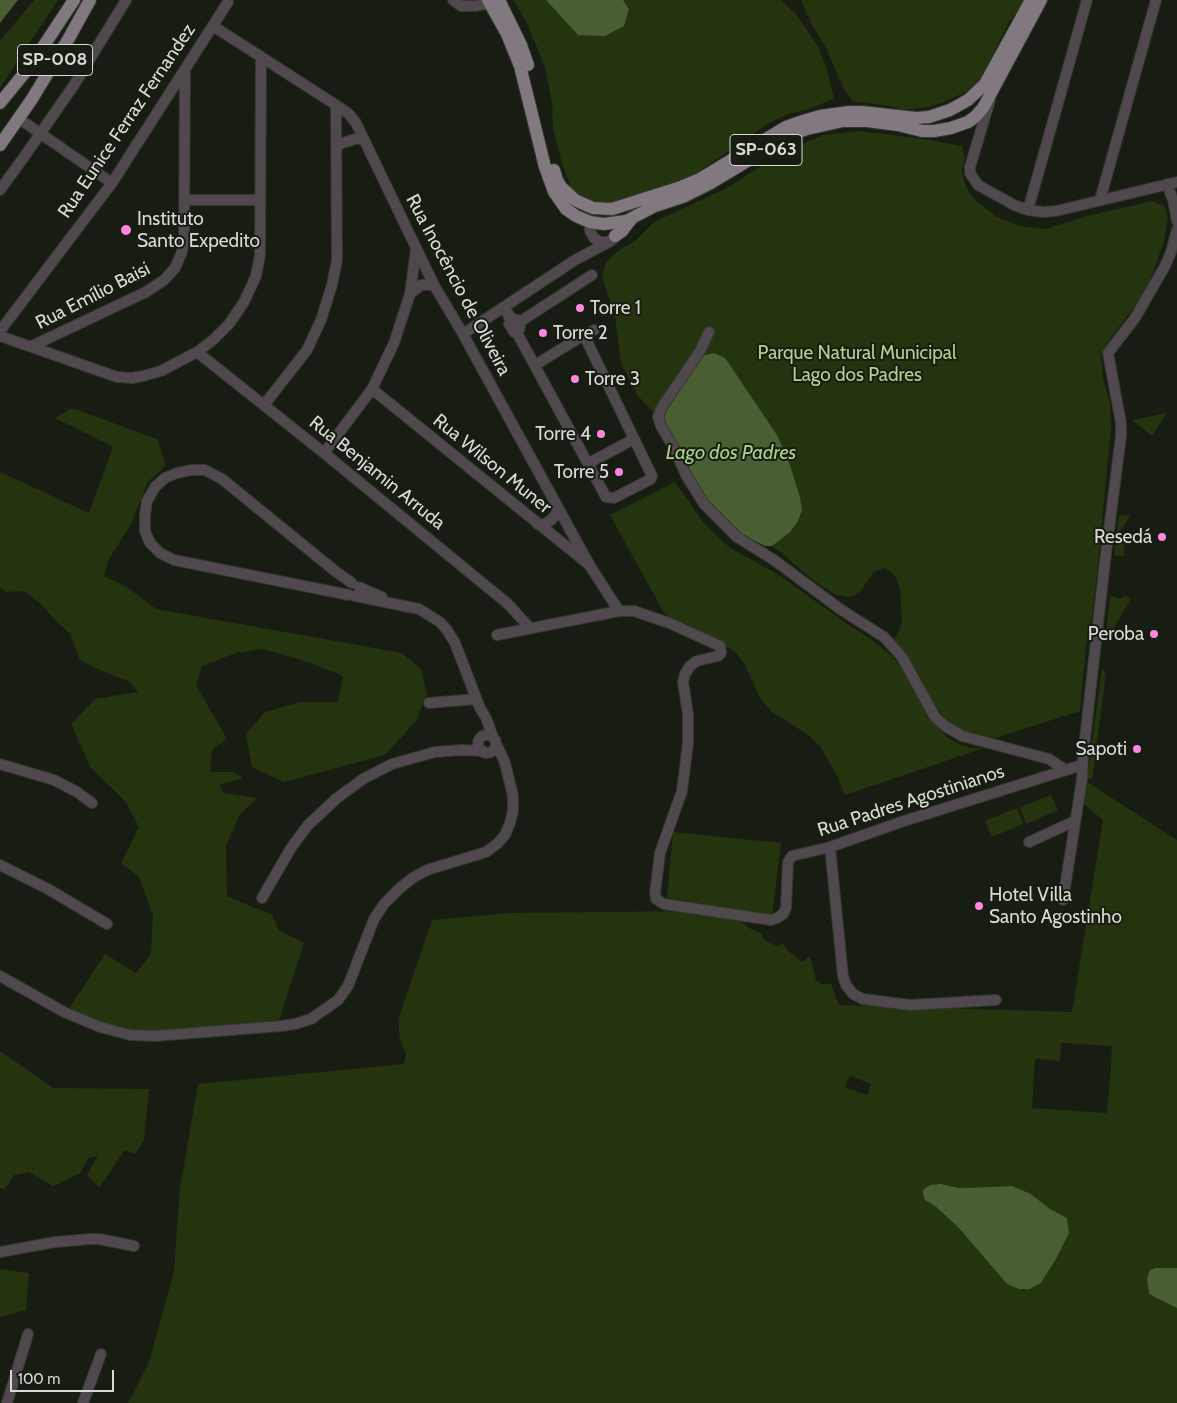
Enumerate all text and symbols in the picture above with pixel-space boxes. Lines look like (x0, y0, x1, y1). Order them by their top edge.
street label: Rua Eunice Ferraz Fernandez (53, 20, 201, 222)
road number: SP-008 (18, 44, 92, 76)
road number: SP-063 (730, 134, 802, 166)
street label: Rua Inocêncio de Oliveira (401, 190, 515, 380)
place label: Instituto Santo Expedito (137, 208, 260, 252)
marker: Instituto Santo Expedito (119, 223, 133, 237)
street label: Rua Emílio Baisi (32, 257, 154, 335)
place label: Torre 1 (590, 297, 641, 319)
marker: Torre 1 (574, 302, 586, 314)
place label: Torre 2 (553, 322, 608, 344)
marker: Torre 2 (537, 327, 549, 339)
park label: Parque Natural Municipal Lago dos Padres (758, 342, 956, 386)
place label: Torre 3 (585, 368, 640, 390)
marker: Torre 3 (569, 373, 581, 385)
street label: Rua Wilson Muner (428, 409, 556, 519)
street label: Rua Benjamin Arruda (304, 411, 450, 535)
place label: Torre 4 (535, 423, 591, 445)
marker: Torre 4 (595, 428, 607, 440)
water label: Lago dos Padres (666, 441, 796, 465)
place label: Torre 5 (554, 461, 609, 483)
marker: Torre 5 (613, 466, 625, 478)
place label: Resedá (1094, 526, 1152, 548)
marker: Resedá (1156, 531, 1168, 543)
place label: Peroba (1088, 623, 1144, 645)
marker: Peroba (1148, 628, 1160, 640)
place label: Sapoti (1075, 738, 1127, 760)
marker: Sapoti (1131, 743, 1143, 755)
street label: Rua Padres Agostinianos (815, 760, 1007, 842)
place label: Hotel Villa Santo Agostinho (989, 884, 1122, 928)
marker: Hotel Villa Santo Agostinho (973, 900, 985, 912)
scale bar (12, 1360, 116, 1392)
text: 100 m (18, 1370, 60, 1388)

